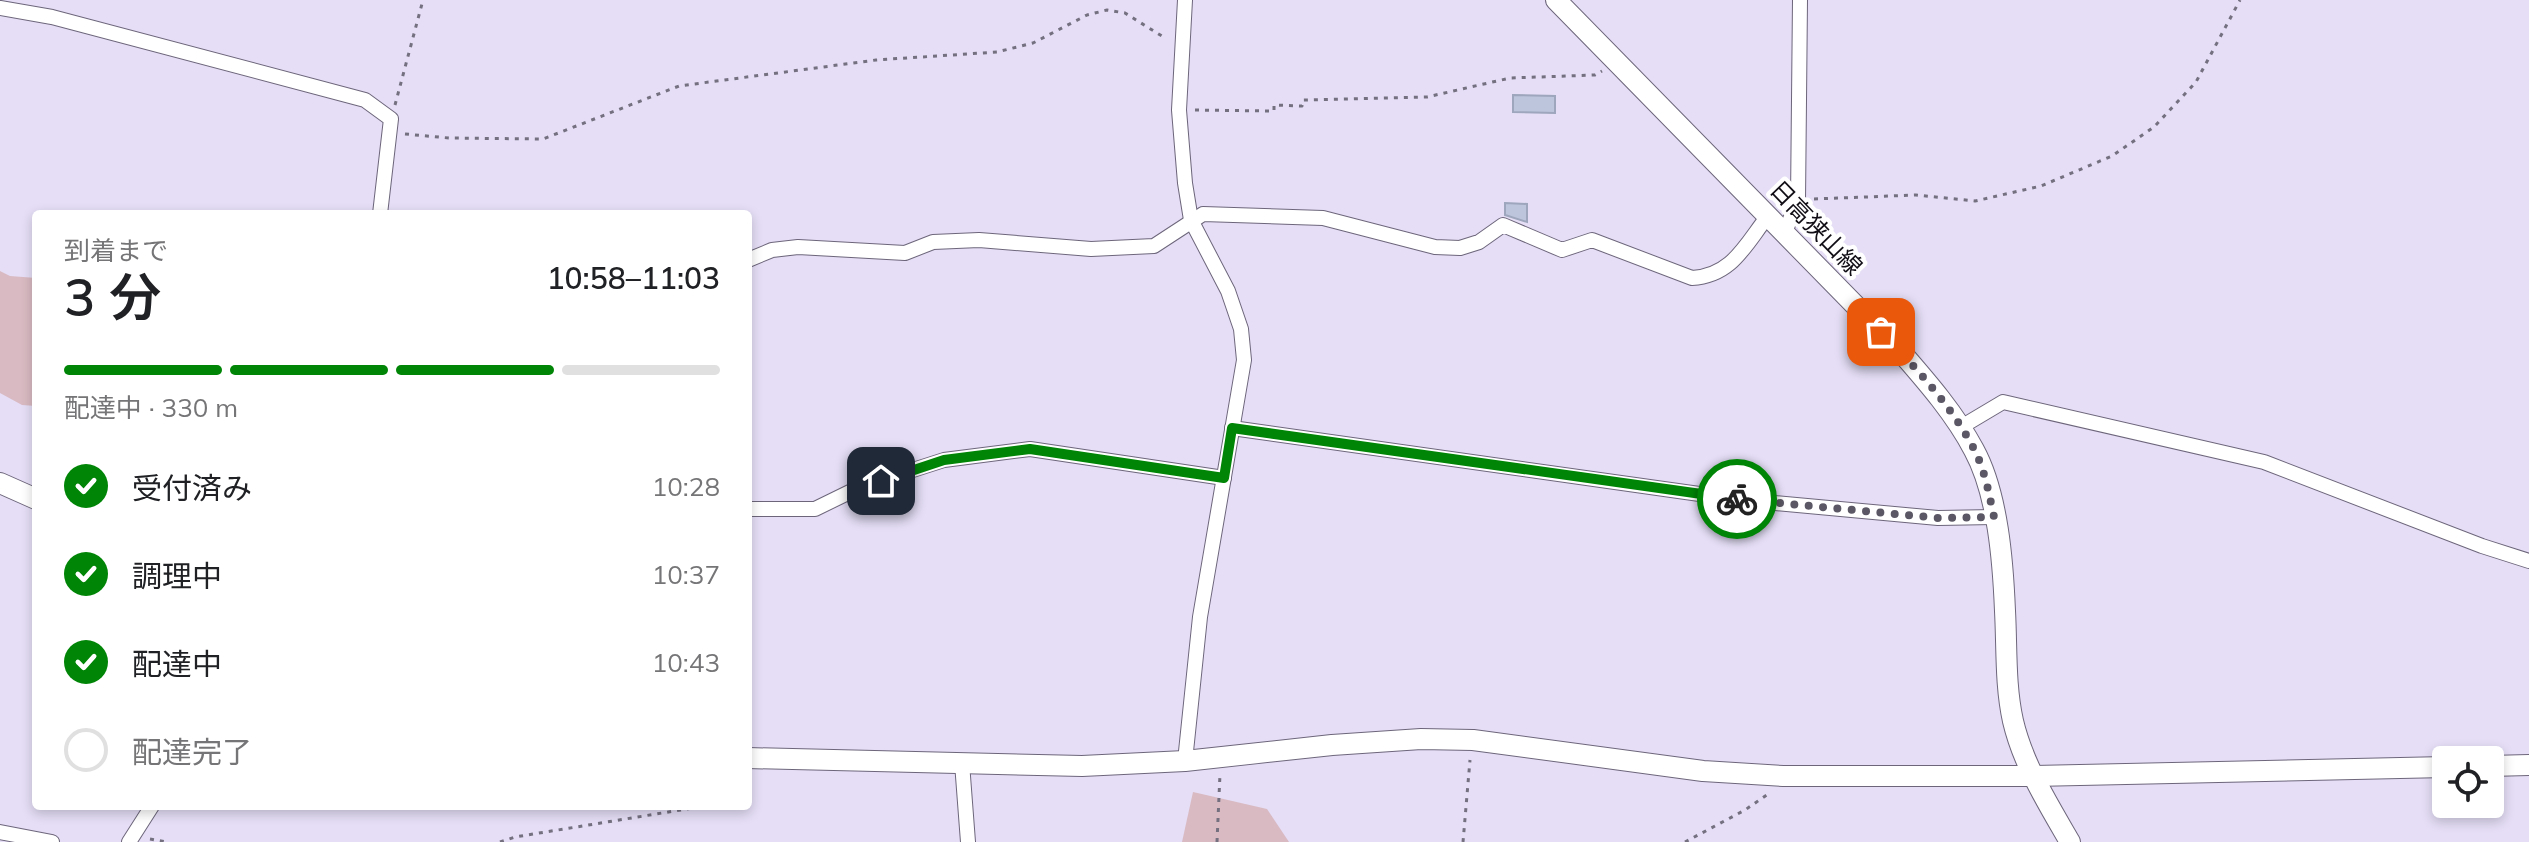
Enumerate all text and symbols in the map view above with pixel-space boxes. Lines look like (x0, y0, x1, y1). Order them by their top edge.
street label: 日高狭山線 (1764, 174, 1869, 281)
text: 到着まで (64, 234, 168, 267)
text: 10:58–11:03 (547, 259, 720, 297)
text: 3 分 (64, 264, 161, 329)
pin (1847, 298, 1915, 366)
icon: bag (1859, 310, 1903, 354)
text: 配達中 · 330 m (64, 391, 238, 424)
pin (847, 447, 915, 515)
icon: home (859, 459, 903, 503)
courier (1697, 459, 1777, 539)
icon: check (64, 464, 108, 508)
text: 受付済み (132, 469, 252, 507)
text: 10:28 (652, 470, 720, 503)
icon: bike (1715, 477, 1759, 521)
icon: check (64, 552, 108, 596)
text: 調理中 (132, 557, 222, 595)
text: 10:37 (652, 558, 720, 591)
icon: check (64, 640, 108, 684)
text: 配達中 (132, 645, 222, 683)
text: 10:43 (652, 646, 720, 679)
text: 配達完了 (132, 733, 252, 771)
map controls (2432, 746, 2504, 818)
button: locate (2432, 746, 2504, 818)

